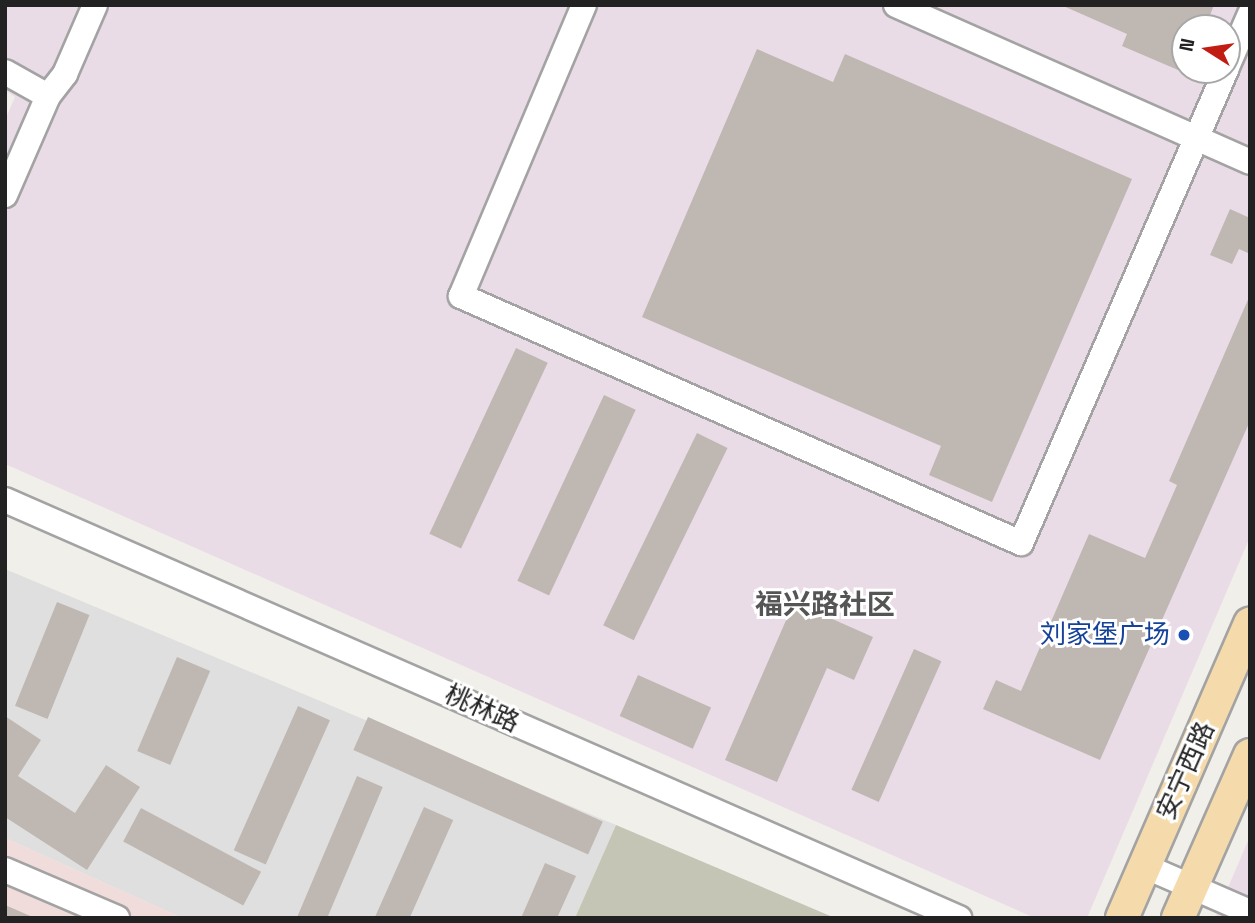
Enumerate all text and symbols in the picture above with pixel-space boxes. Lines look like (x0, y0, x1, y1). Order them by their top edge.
north arrow (1171, 14, 1241, 84)
text: N (1173, 36, 1200, 54)
district label: 福兴路社区 (755, 587, 895, 621)
place label: 刘家堡广场 (1040, 619, 1170, 651)
marker: 刘家堡广场 (1176, 627, 1192, 643)
street label: 桃林路 (440, 679, 524, 739)
street label: 安宁西路 (1151, 717, 1221, 825)

